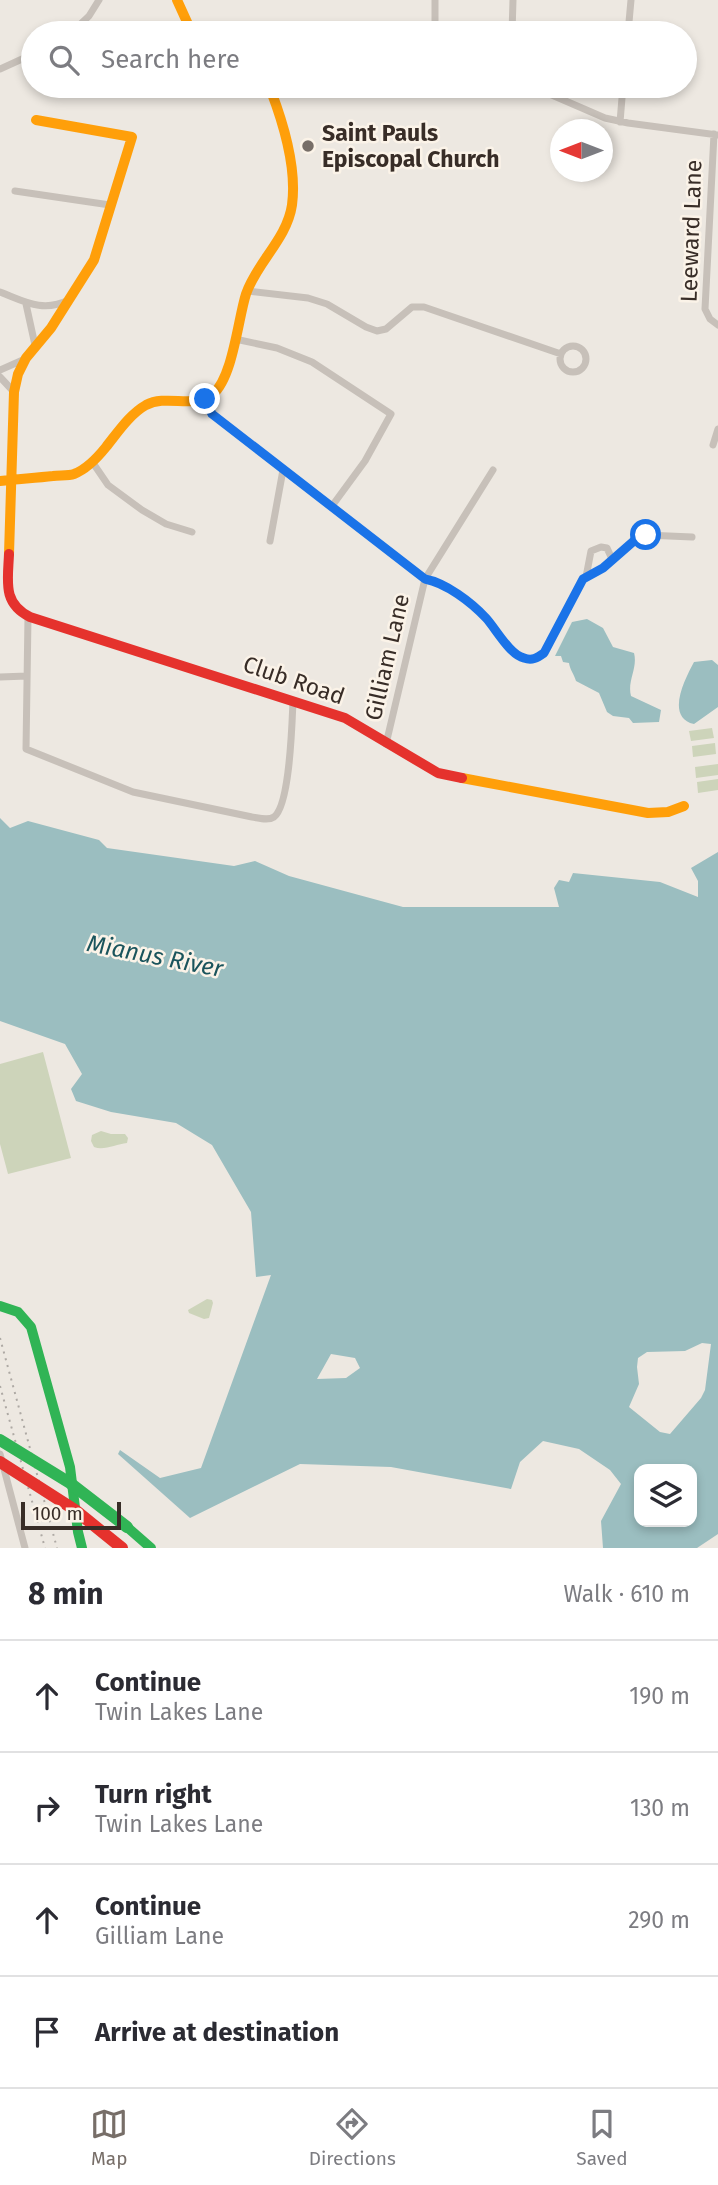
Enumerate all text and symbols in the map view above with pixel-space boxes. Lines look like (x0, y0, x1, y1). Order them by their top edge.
search box (21, 21, 697, 98)
icon: search (45, 41, 83, 79)
text: Search here (101, 44, 240, 75)
place label: Saint Pauls Episcopal Church (322, 119, 500, 173)
north arrow (550, 119, 613, 182)
marker: Saint Pauls Episcopal Church (300, 138, 316, 154)
street label: Leeward Lane (675, 159, 707, 303)
route end (189, 383, 220, 414)
route start (630, 519, 661, 550)
street label: Gilliam Lane (359, 591, 415, 723)
street label: Club Road (240, 650, 348, 710)
water label: Mianus River (85, 929, 226, 983)
map controls (634, 1464, 697, 1527)
button: layers (634, 1464, 697, 1527)
scale bar (21, 1499, 121, 1531)
text: 100 m (32, 1502, 83, 1525)
text: 8 min (28, 1576, 104, 1612)
text: Walk · 610 m (563, 1580, 690, 1608)
text: Continue (95, 1667, 201, 1698)
icon: ahead (28, 1677, 66, 1715)
text: 190 m (629, 1682, 690, 1710)
text: Twin Lakes Lane (95, 1698, 263, 1726)
text: Turn right (95, 1779, 212, 1810)
icon: right (28, 1789, 66, 1827)
text: 130 m (630, 1794, 690, 1822)
text: Twin Lakes Lane (95, 1810, 263, 1838)
text: Continue (95, 1891, 201, 1922)
icon: ahead (28, 1901, 66, 1939)
text: 290 m (628, 1906, 690, 1934)
text: Gilliam Lane (95, 1922, 224, 1950)
icon: arrive (28, 2013, 66, 2051)
text: Arrive at destination (95, 2017, 339, 2048)
tab: Map (90, 2105, 128, 2170)
tab: Directions (309, 2105, 396, 2170)
tab: Saved (576, 2105, 628, 2170)

